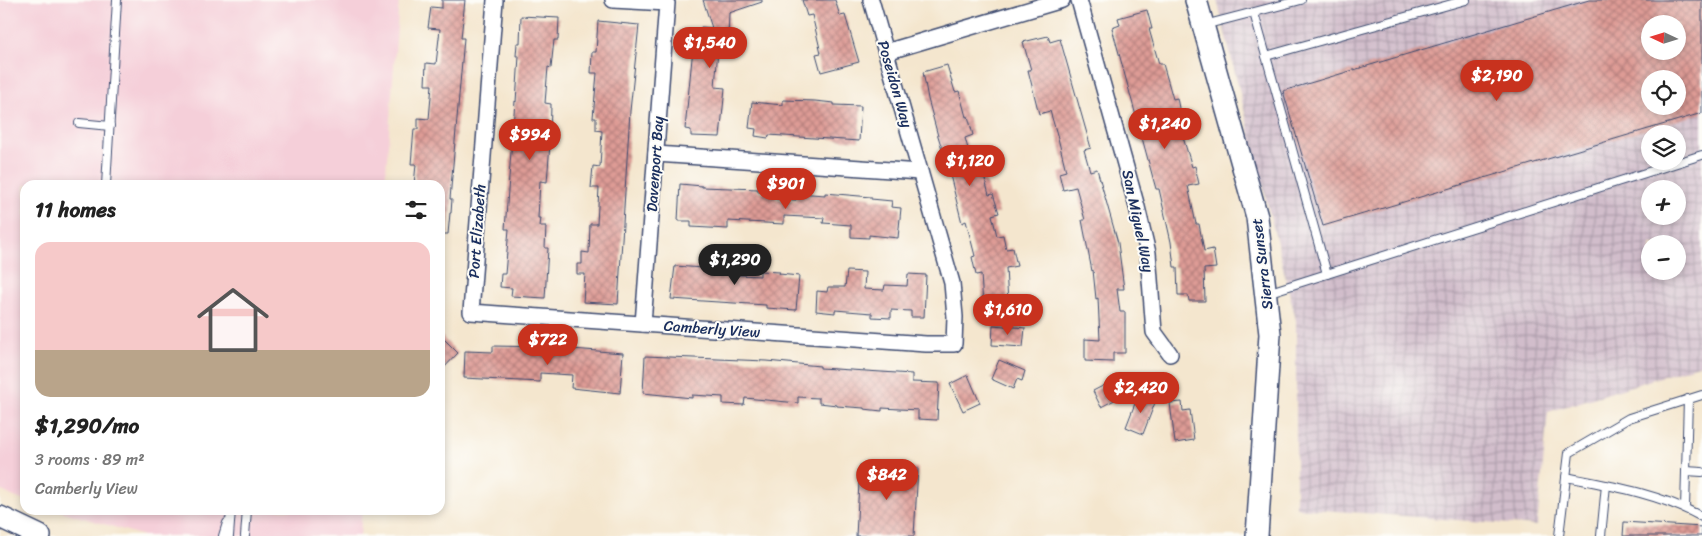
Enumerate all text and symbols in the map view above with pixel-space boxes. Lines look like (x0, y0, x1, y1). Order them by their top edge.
north arrow (1641, 15, 1686, 60)
map controls (1641, 15, 1686, 280)
pin: $1,540 (669, 27, 751, 69)
text: $1,540 (684, 28, 736, 57)
street label: Poseidon Way (870, 37, 920, 131)
pin: $2,190 (1456, 59, 1538, 102)
text: $2,190 (1471, 61, 1523, 90)
button: locate (1641, 70, 1686, 115)
pin: $1,240 (1124, 108, 1206, 150)
text: $1,240 (1139, 109, 1191, 138)
street label: Davenport Bay (639, 115, 671, 213)
pin: $994 (500, 119, 560, 161)
text: $994 (510, 120, 550, 149)
button: layers (1641, 125, 1686, 170)
pin: $1,120 (929, 144, 1011, 187)
text: $1,120 (946, 146, 994, 175)
street label: San Miguel Way (1114, 167, 1162, 275)
pin: $901 (756, 168, 816, 210)
text: $901 (767, 169, 805, 198)
button: + (1641, 180, 1686, 225)
street label: Port Elizabeth (461, 183, 493, 279)
text: 11 homes (35, 191, 116, 229)
icon: filters (402, 196, 430, 224)
street label: Sierra Sunset (1243, 216, 1280, 311)
button: − (1641, 235, 1686, 280)
pin: $1,290 (694, 244, 776, 286)
text: $1,290 (709, 245, 761, 274)
icon: home (188, 275, 278, 365)
pin: $1,610 (967, 294, 1049, 336)
text: $1,610 (984, 295, 1032, 324)
street label: Camberly View (663, 313, 762, 345)
pin: $722 (518, 324, 578, 366)
text: $722 (529, 325, 567, 354)
pin: $2,420 (1100, 372, 1182, 414)
text: $2,420 (1114, 373, 1168, 402)
text: $1,290/mo (35, 407, 139, 445)
text: 3 rooms · 89 m² (35, 445, 144, 474)
pin: $842 (857, 458, 917, 501)
text: $842 (867, 460, 907, 489)
text: Camberly View (35, 474, 138, 503)

